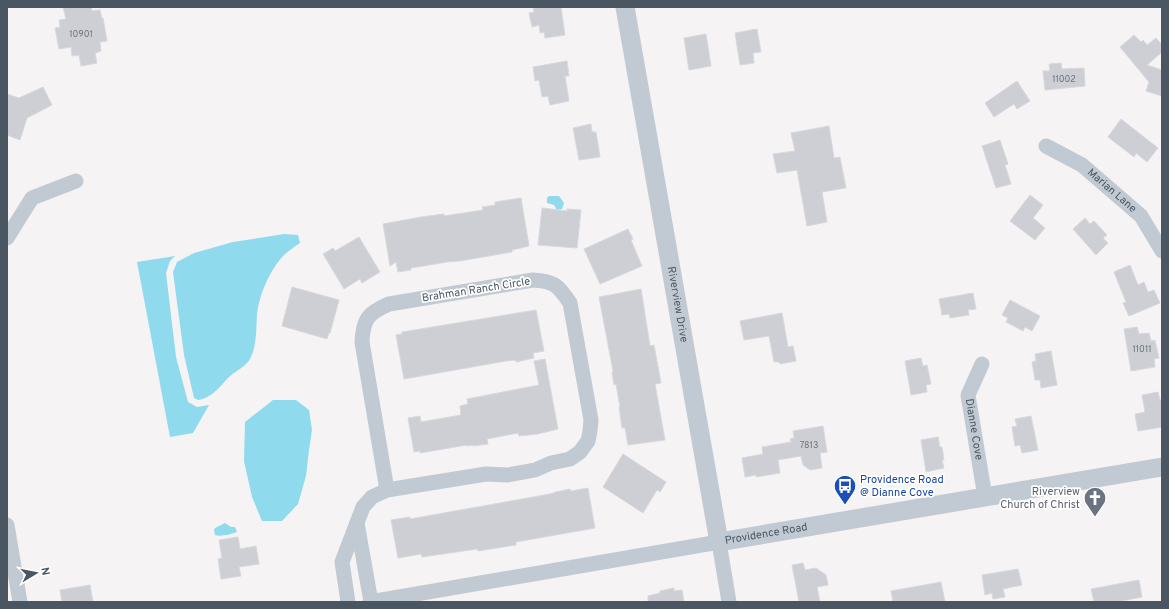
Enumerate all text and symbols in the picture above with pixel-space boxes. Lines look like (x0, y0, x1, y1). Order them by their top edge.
house number: 10901 (69, 29, 93, 40)
house number: 11002 (1052, 74, 1076, 85)
street label: Marian Lane (1084, 166, 1139, 216)
street label: Riverview Drive (664, 265, 691, 344)
street label: Brahman Ranch Circle (421, 275, 531, 305)
house number: 11011 (1132, 344, 1152, 355)
street label: Dianne Cove (962, 398, 986, 461)
house number: 7813 (800, 440, 818, 451)
bus stop icon: Providence Road @ Dianne Cove (832, 473, 858, 506)
place label: Providence Road @ Dianne Cove (860, 473, 944, 500)
place label: Riverview Church of Christ (1000, 485, 1080, 512)
church icon: Riverview Church of Christ (1082, 485, 1108, 518)
street label: Providence Road (724, 520, 809, 548)
north arrow (16, 553, 56, 593)
text: N (37, 566, 52, 577)

